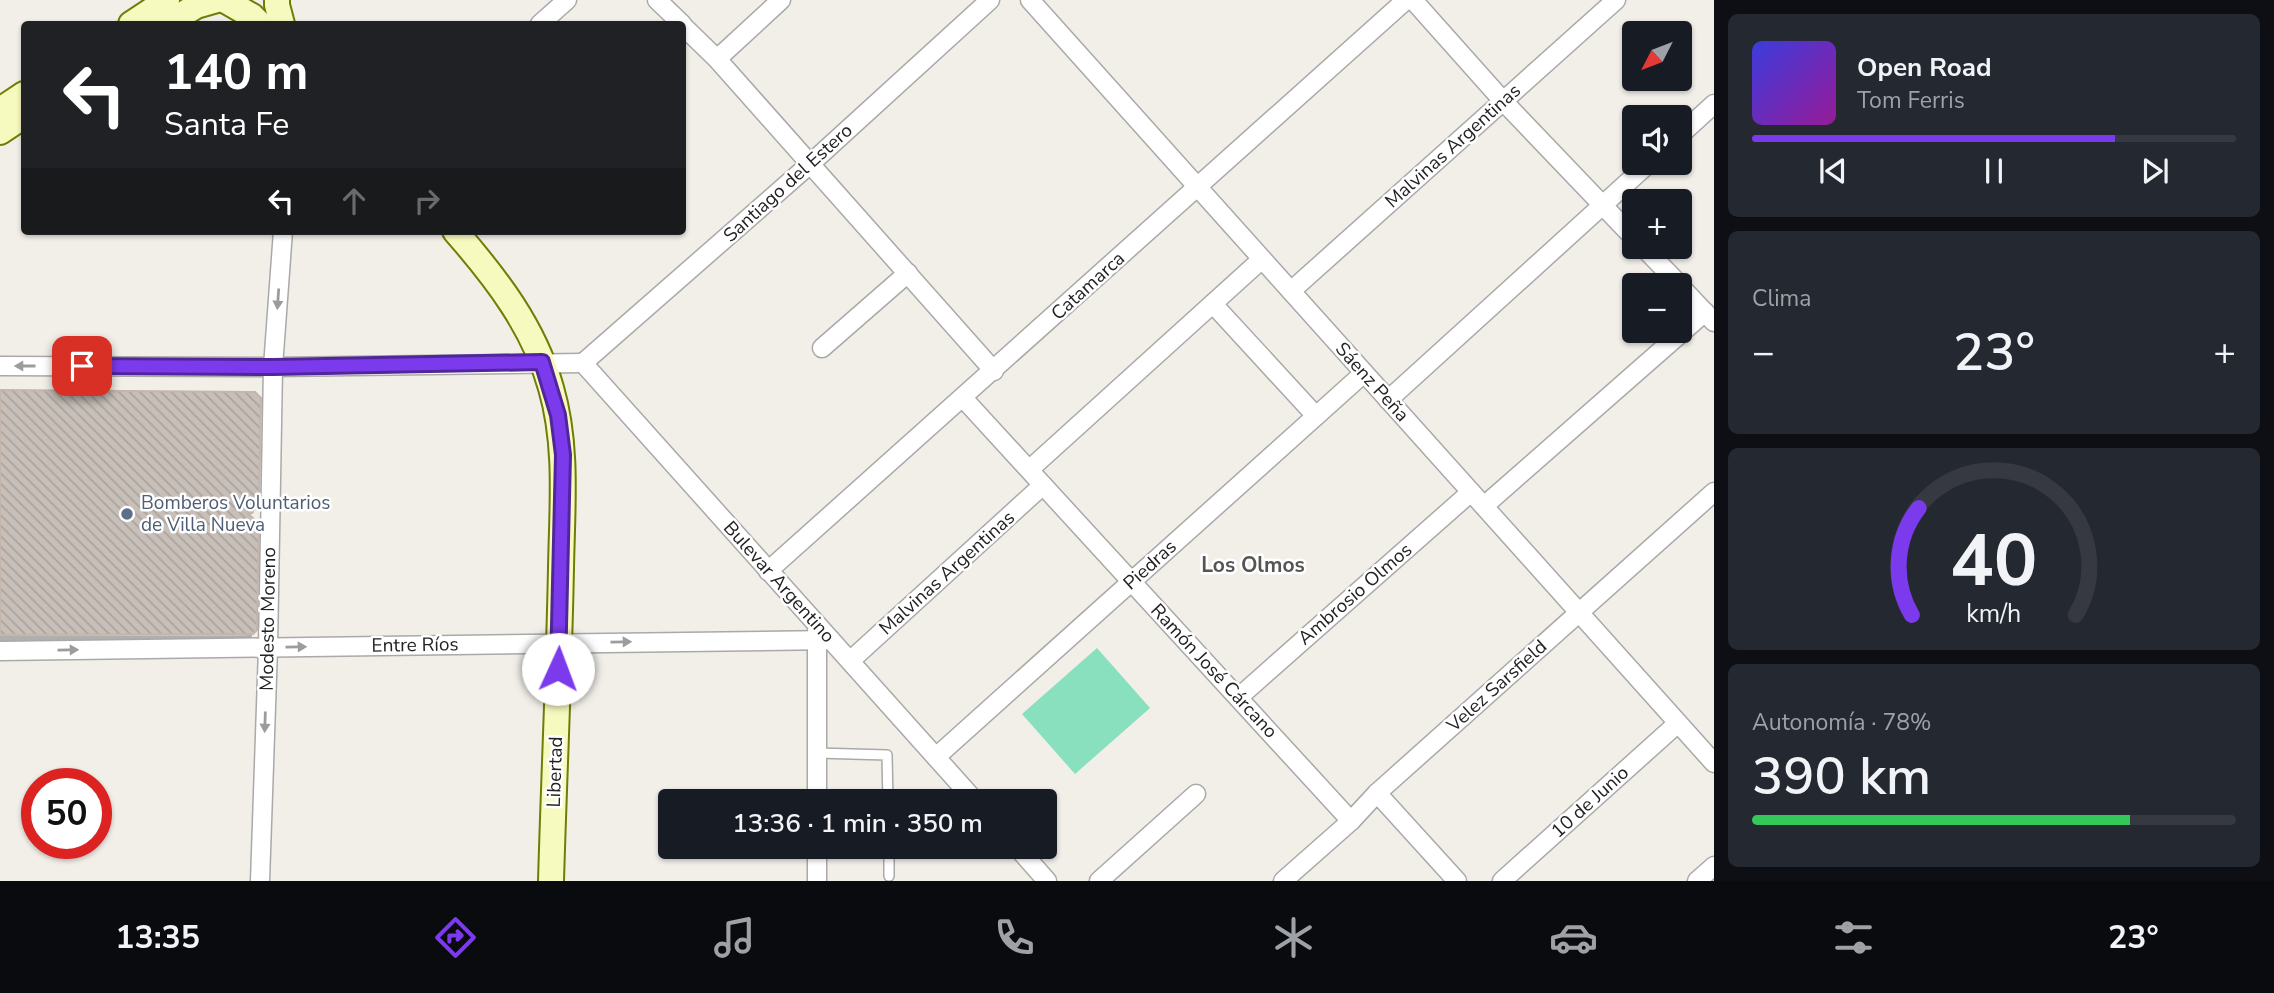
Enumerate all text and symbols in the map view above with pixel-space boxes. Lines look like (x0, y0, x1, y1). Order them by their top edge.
north arrow (1622, 21, 1692, 91)
map controls (1622, 21, 1692, 343)
text: 140 m (164, 39, 308, 106)
icon: left (49, 49, 140, 140)
text: Open Road (1857, 50, 1992, 85)
street label: Malvinas Argentinas (1379, 78, 1527, 214)
text: Tom Ferris (1857, 85, 1965, 116)
text: Santa Fe (164, 103, 289, 146)
button: sound (1622, 105, 1692, 175)
street label: Santiago del Estero (718, 118, 858, 248)
icon: previous (1814, 152, 1852, 190)
icon: pause (1975, 152, 2013, 190)
icon: next (2136, 152, 2174, 190)
icon: left (262, 182, 300, 220)
icon: ahead (335, 182, 373, 220)
icon: right (408, 182, 446, 220)
button: + (1622, 189, 1692, 259)
street label: Catamarca (1045, 246, 1131, 326)
button: − (1622, 273, 1692, 343)
text: Clima (1752, 283, 1812, 314)
one-way arrow (272, 288, 283, 310)
text: 23° (1953, 317, 2035, 388)
text: − (1752, 327, 1775, 378)
text: + (2213, 327, 2236, 378)
pin (52, 336, 112, 396)
street label: Sáenz Peña (1329, 337, 1415, 427)
icon: arrive (63, 347, 101, 385)
one-way arrow (13, 360, 35, 372)
place label: Bomberos Voluntarios de Villa Nueva (141, 490, 330, 538)
street label: Malvinas Argentinas (873, 505, 1021, 641)
marker: Bomberos Voluntarios de Villa Nueva (119, 506, 135, 522)
text: 40 (1950, 511, 2038, 611)
street label: Bulevar Argentino (717, 516, 841, 648)
street label: Piedras (1118, 534, 1182, 596)
street label: Ambrosio Olmos (1292, 537, 1418, 651)
street label: Modesto Moreno (254, 547, 282, 691)
district label: Los Olmos (1201, 551, 1305, 579)
text: km/h (1966, 597, 2022, 631)
street label: Ramón José Cárcano (1145, 598, 1283, 744)
street label: Entre Ríos (371, 631, 459, 659)
position arrow (521, 632, 595, 706)
street label: Velez Sarsfield (1441, 634, 1553, 739)
one-way arrow (610, 637, 632, 648)
one-way arrow (285, 642, 307, 653)
one-way arrow (57, 644, 79, 656)
text: Autonomía · 78% (1752, 707, 1932, 738)
one-way arrow (260, 712, 271, 734)
street label: Libertad (541, 736, 569, 808)
text: 390 km (1752, 741, 1931, 812)
street label: 10 de Junio (1546, 760, 1634, 844)
speed limit sign: 50 (21, 768, 112, 859)
text: 13:36 · 1 min · 350 m (732, 806, 983, 841)
icon: directions (431, 913, 480, 962)
icon: music (710, 913, 759, 962)
icon: phone (990, 913, 1039, 962)
icon: climate (1269, 913, 1318, 962)
icon: car (1549, 913, 1598, 962)
icon: filters (1829, 913, 1878, 962)
text: 13:35 (115, 916, 200, 959)
text: 23° (2108, 916, 2159, 959)

